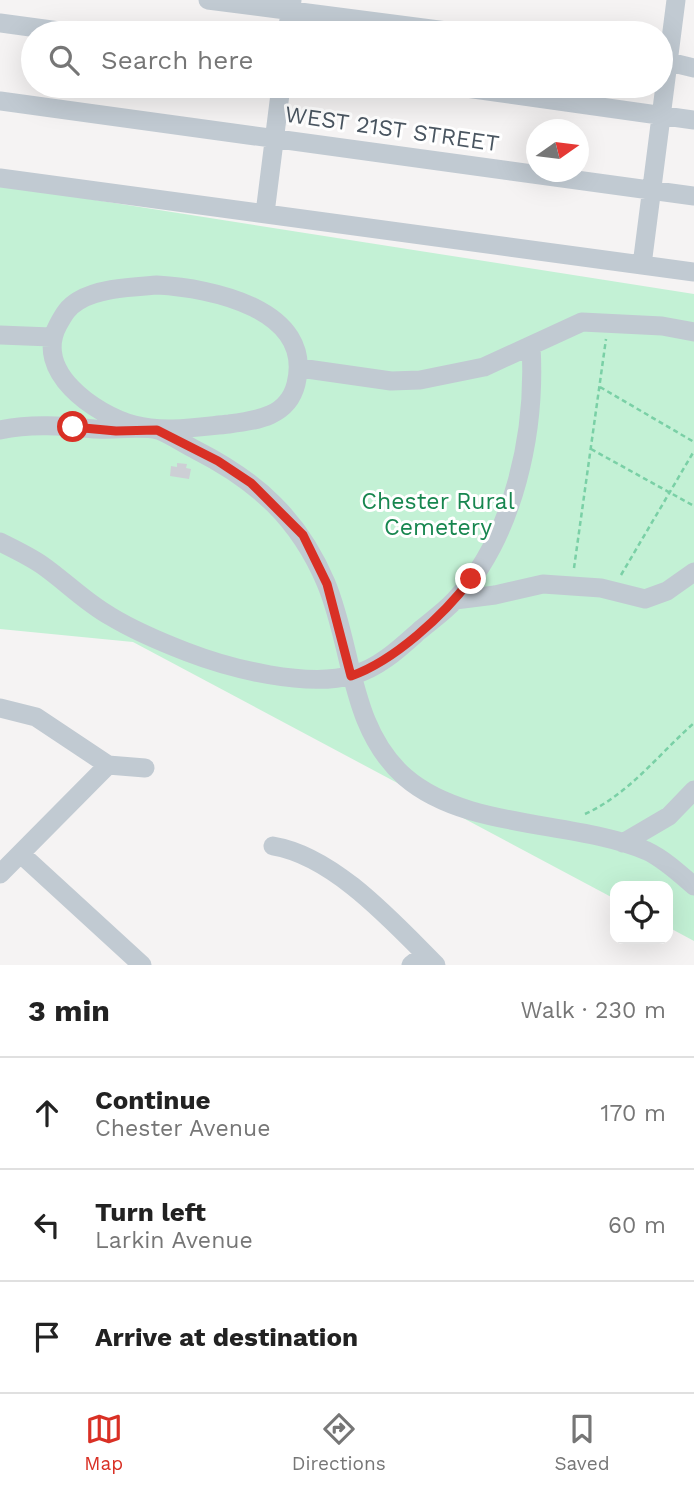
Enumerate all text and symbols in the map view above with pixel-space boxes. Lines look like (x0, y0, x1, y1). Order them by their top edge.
search box (21, 21, 673, 98)
icon: search (45, 41, 83, 79)
text: Search here (101, 45, 253, 75)
street label: WEST 21ST STREET (283, 101, 501, 157)
north arrow (526, 119, 589, 182)
route start (57, 411, 88, 442)
park label: Chester Rural Cemetery (361, 488, 515, 541)
route end (455, 563, 486, 594)
map controls (610, 881, 673, 944)
button: locate (610, 881, 673, 944)
text: 3 min (28, 993, 110, 1028)
text: Walk · 230 m (520, 997, 666, 1024)
text: Continue (95, 1085, 211, 1115)
icon: ahead (28, 1094, 66, 1132)
text: 170 m (601, 1100, 666, 1127)
text: Chester Avenue (95, 1115, 270, 1142)
text: Turn left (95, 1197, 206, 1227)
icon: left (28, 1206, 66, 1244)
text: 60 m (608, 1212, 666, 1239)
text: Larkin Avenue (95, 1227, 253, 1254)
icon: arrive (28, 1318, 66, 1356)
text: Arrive at destination (95, 1322, 358, 1352)
tab: Map (84, 1410, 123, 1475)
tab: Directions (292, 1410, 386, 1475)
tab: Saved (554, 1410, 610, 1475)

